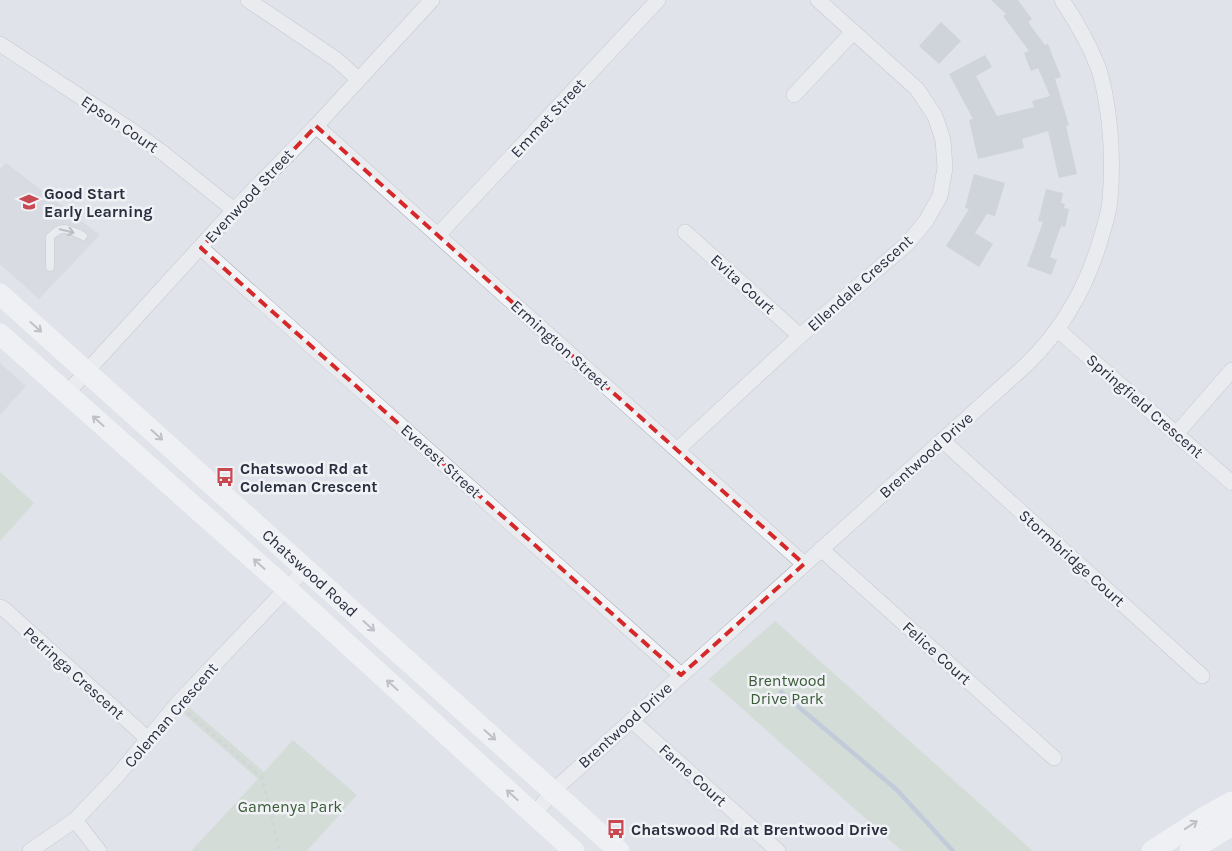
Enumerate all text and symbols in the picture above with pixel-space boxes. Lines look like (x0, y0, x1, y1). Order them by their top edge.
street label: Emmet Street (507, 75, 589, 161)
street label: Epson Court (78, 91, 162, 157)
street label: Evenwood Street (201, 145, 297, 247)
place label: Good Start Early Learning (44, 184, 153, 221)
school or university icon: Good Start Early Learning (18, 191, 40, 213)
one-way arrow (59, 227, 75, 236)
street label: Ellendale Crescent (803, 231, 917, 335)
street label: Evita Court (707, 250, 779, 318)
street label: Ermington Street (507, 296, 613, 394)
one-way arrow (30, 321, 43, 333)
street label: Springfield Crescent (1083, 350, 1207, 462)
street label: Brentwood Drive (875, 408, 977, 502)
one-way arrow (92, 415, 105, 427)
street label: Everest Street (397, 420, 485, 502)
one-way arrow (151, 430, 164, 441)
place label: Chatswood Rd at Coleman Crescent (240, 459, 378, 496)
bus stop icon: Chatswood Rd at Coleman Crescent (214, 466, 236, 488)
street label: Stormbridge Court (1015, 506, 1129, 610)
street label: Chatswood Road (258, 525, 362, 621)
one-way arrow (252, 558, 265, 570)
street label: Felice Court (899, 617, 975, 689)
one-way arrow (362, 621, 375, 632)
street label: Petringa Crescent (20, 623, 128, 723)
street label: Coleman Crescent (120, 659, 222, 771)
park label: Brentwood Drive Park (748, 671, 826, 708)
street label: Brentwood Drive (574, 678, 676, 772)
one-way arrow (385, 679, 398, 691)
one-way arrow (483, 729, 496, 741)
street label: Farne Court (655, 740, 731, 810)
one-way arrow (505, 789, 518, 801)
park label: Gamenya Park (238, 797, 342, 816)
bus stop icon: Chatswood Rd at Brentwood Drive (605, 818, 627, 840)
place label: Chatswood Rd at Brentwood Drive (631, 820, 888, 839)
one-way arrow (1184, 820, 1198, 830)

